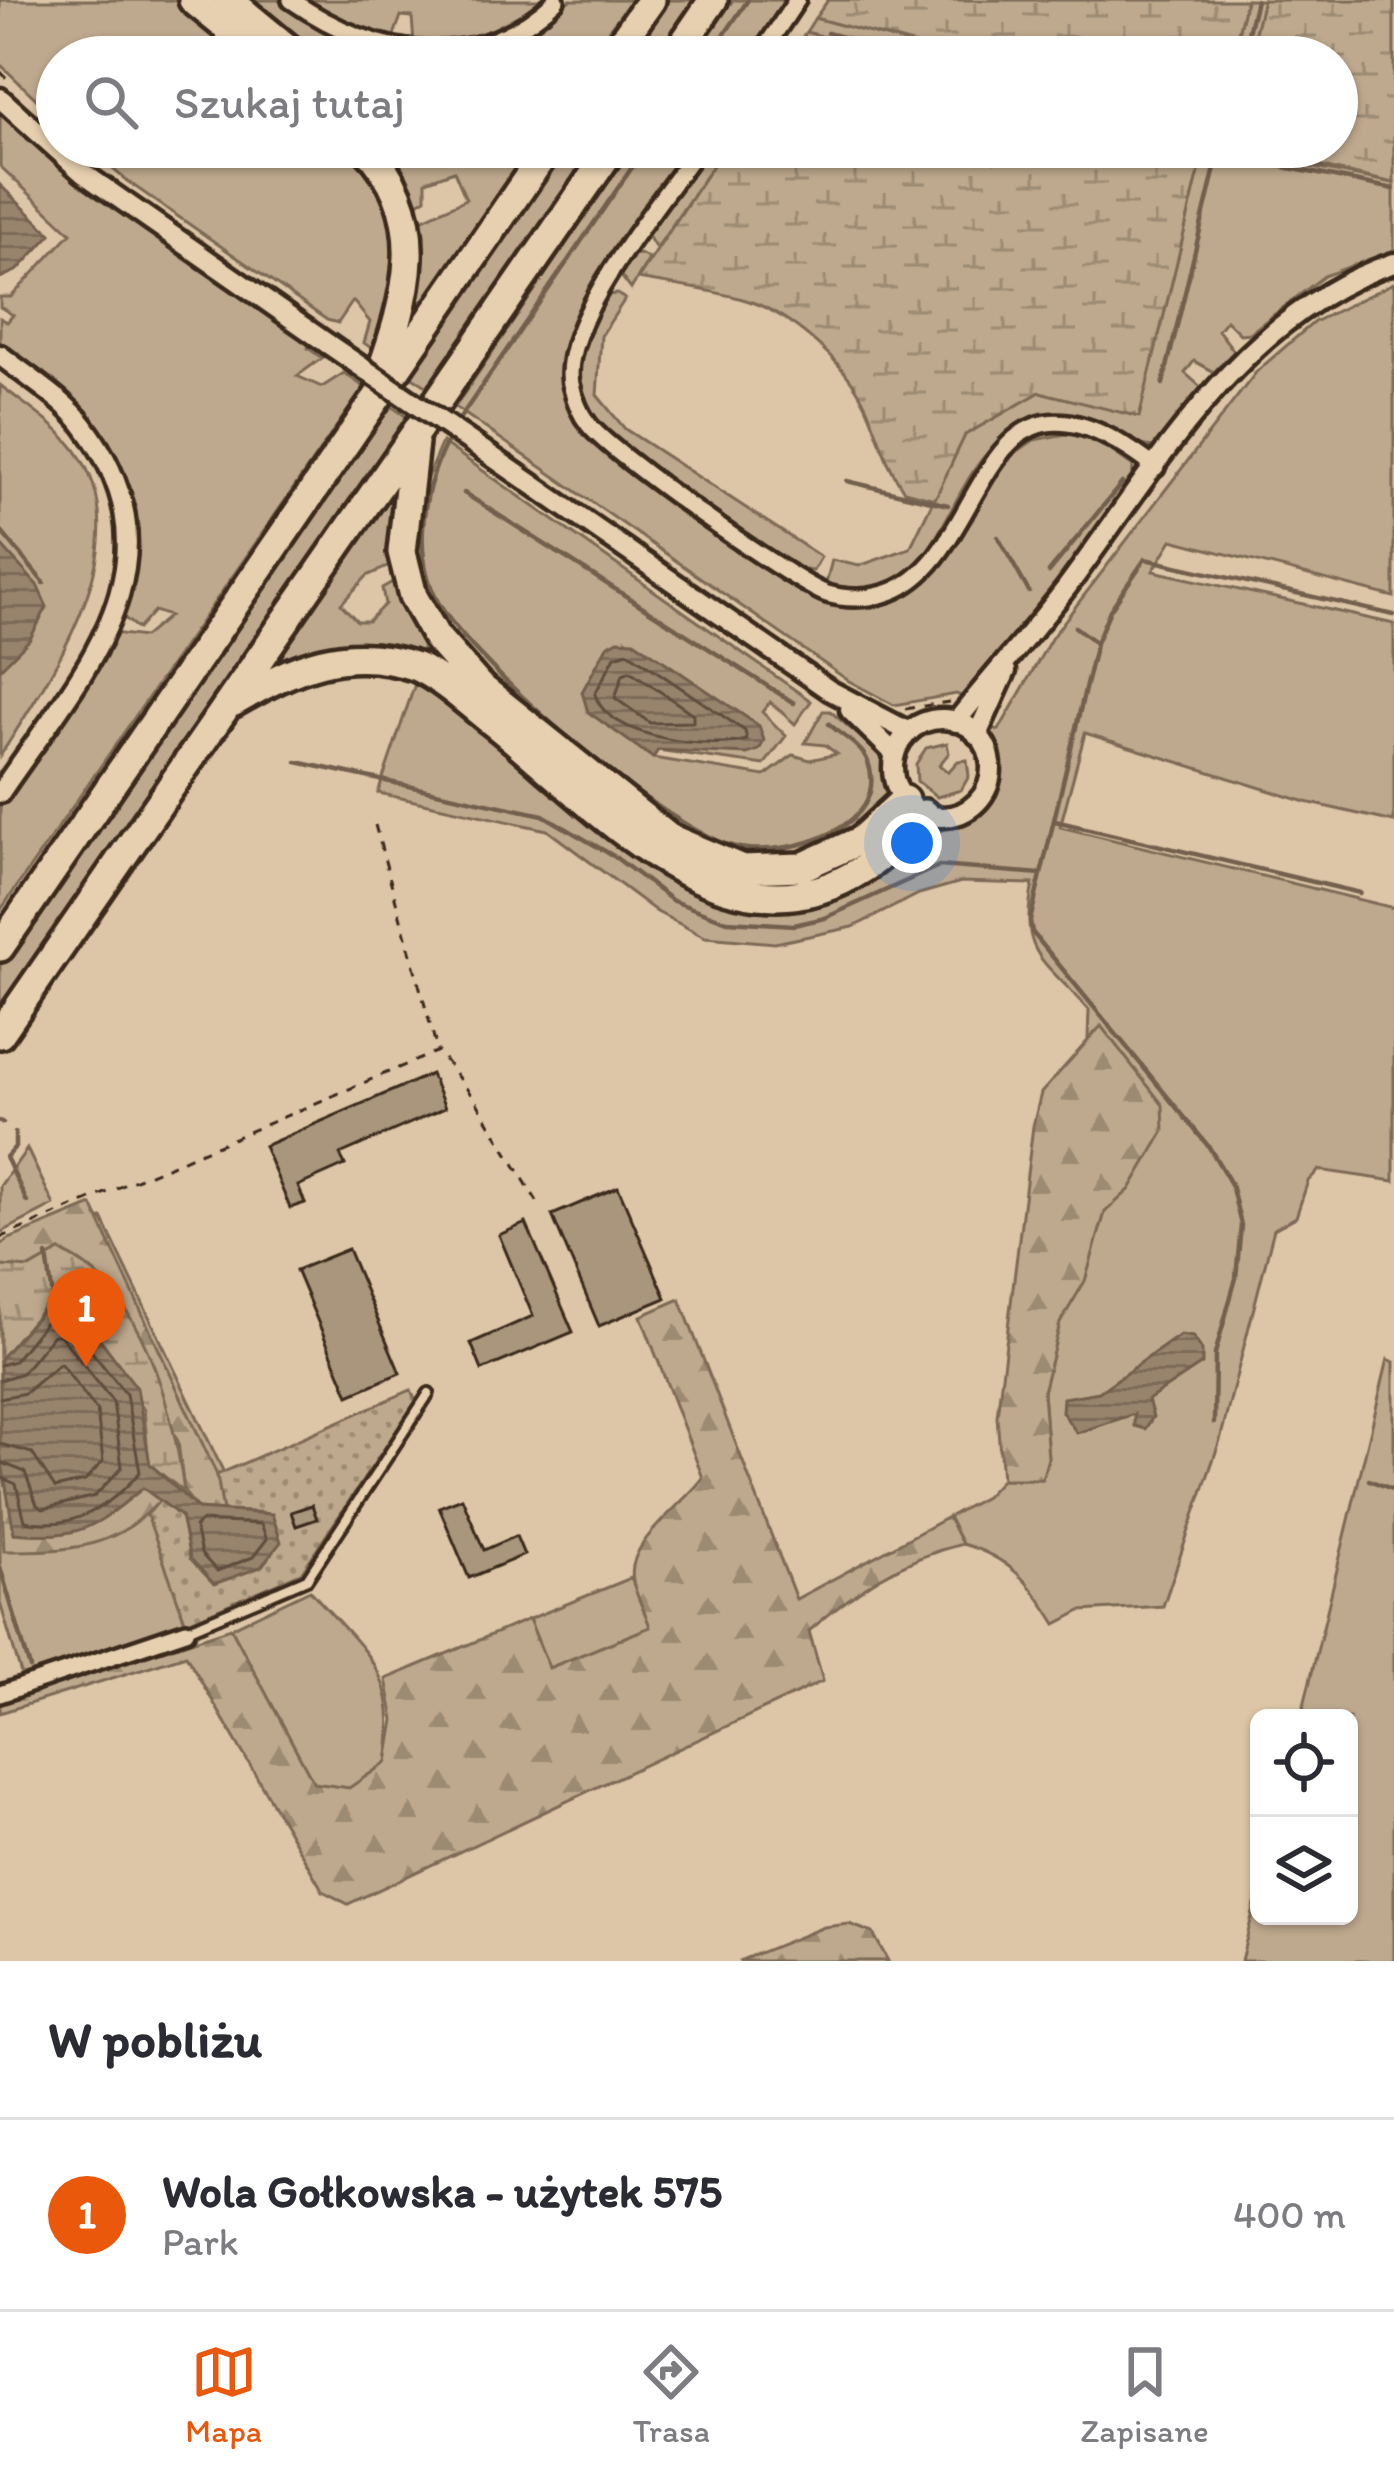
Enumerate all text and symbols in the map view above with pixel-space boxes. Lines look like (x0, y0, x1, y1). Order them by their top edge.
search box (36, 36, 1358, 168)
icon: search (78, 69, 144, 135)
text: Szukaj tutaj (174, 75, 405, 129)
your location (882, 813, 942, 873)
pin: 1 (47, 1268, 125, 1367)
map controls (1250, 1709, 1358, 1925)
button: locate (1250, 1709, 1358, 1817)
button: layers (1250, 1817, 1358, 1925)
text: W pobliżu (48, 2009, 262, 2070)
text: Wola Gołkowska - użytek 575 (162, 2164, 722, 2218)
text: 1 (78, 2191, 96, 2238)
text: 400 m (1233, 2191, 1346, 2238)
text: Park (162, 2218, 239, 2265)
tab: Mapa (185, 2339, 262, 2450)
tab: Trasa (633, 2339, 710, 2450)
tab: Zapisane (1081, 2339, 1209, 2450)

